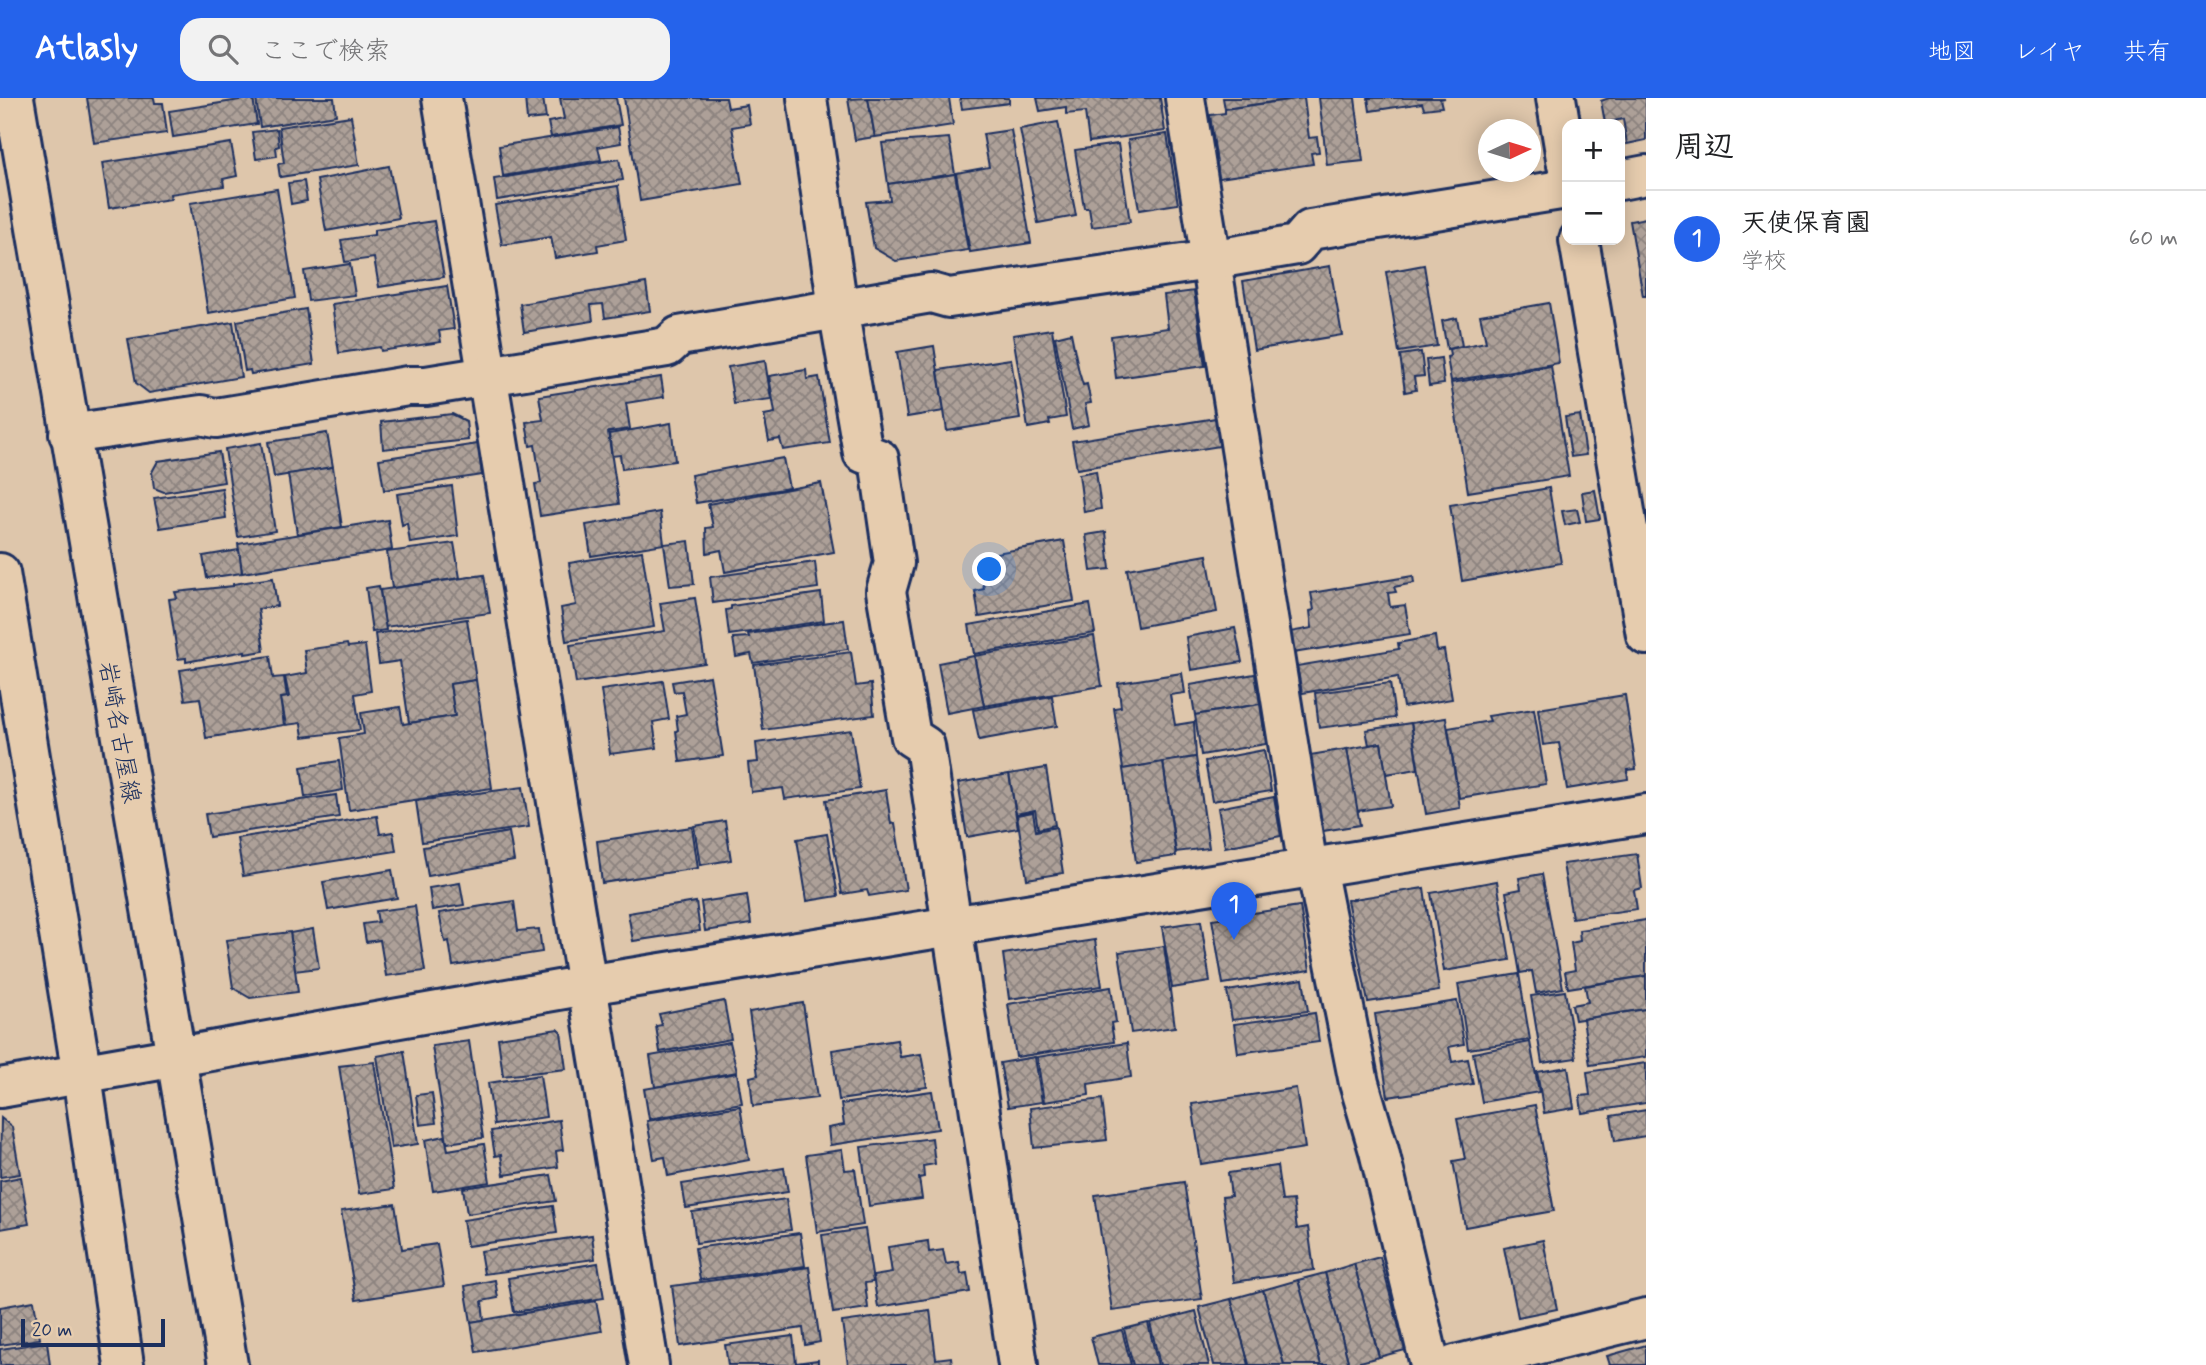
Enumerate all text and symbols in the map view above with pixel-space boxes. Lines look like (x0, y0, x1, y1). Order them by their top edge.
search box (180, 18, 670, 81)
text: Atlasly (35, 27, 138, 71)
icon: search (204, 30, 242, 68)
text: ここで検索 (260, 35, 390, 69)
text: 地図 (1928, 37, 1976, 68)
text: レイヤ (2014, 37, 2085, 68)
text: 共有 (2123, 37, 2171, 68)
north arrow (1478, 119, 1541, 182)
map controls (1562, 119, 1625, 245)
button: + (1562, 119, 1625, 182)
text: 周辺 (1674, 128, 1734, 167)
button: − (1562, 182, 1625, 245)
text: 天使保育園 (1741, 207, 1871, 241)
text: 1 (1692, 224, 1702, 254)
text: 60 m (2129, 224, 2178, 254)
text: 学校 (1741, 247, 1787, 277)
your location (972, 552, 1006, 586)
street label: 岩崎名古屋線 (91, 659, 146, 806)
pin: 1 (1211, 882, 1257, 940)
scale bar (21, 1316, 164, 1348)
text: 20 m (32, 1318, 72, 1343)

